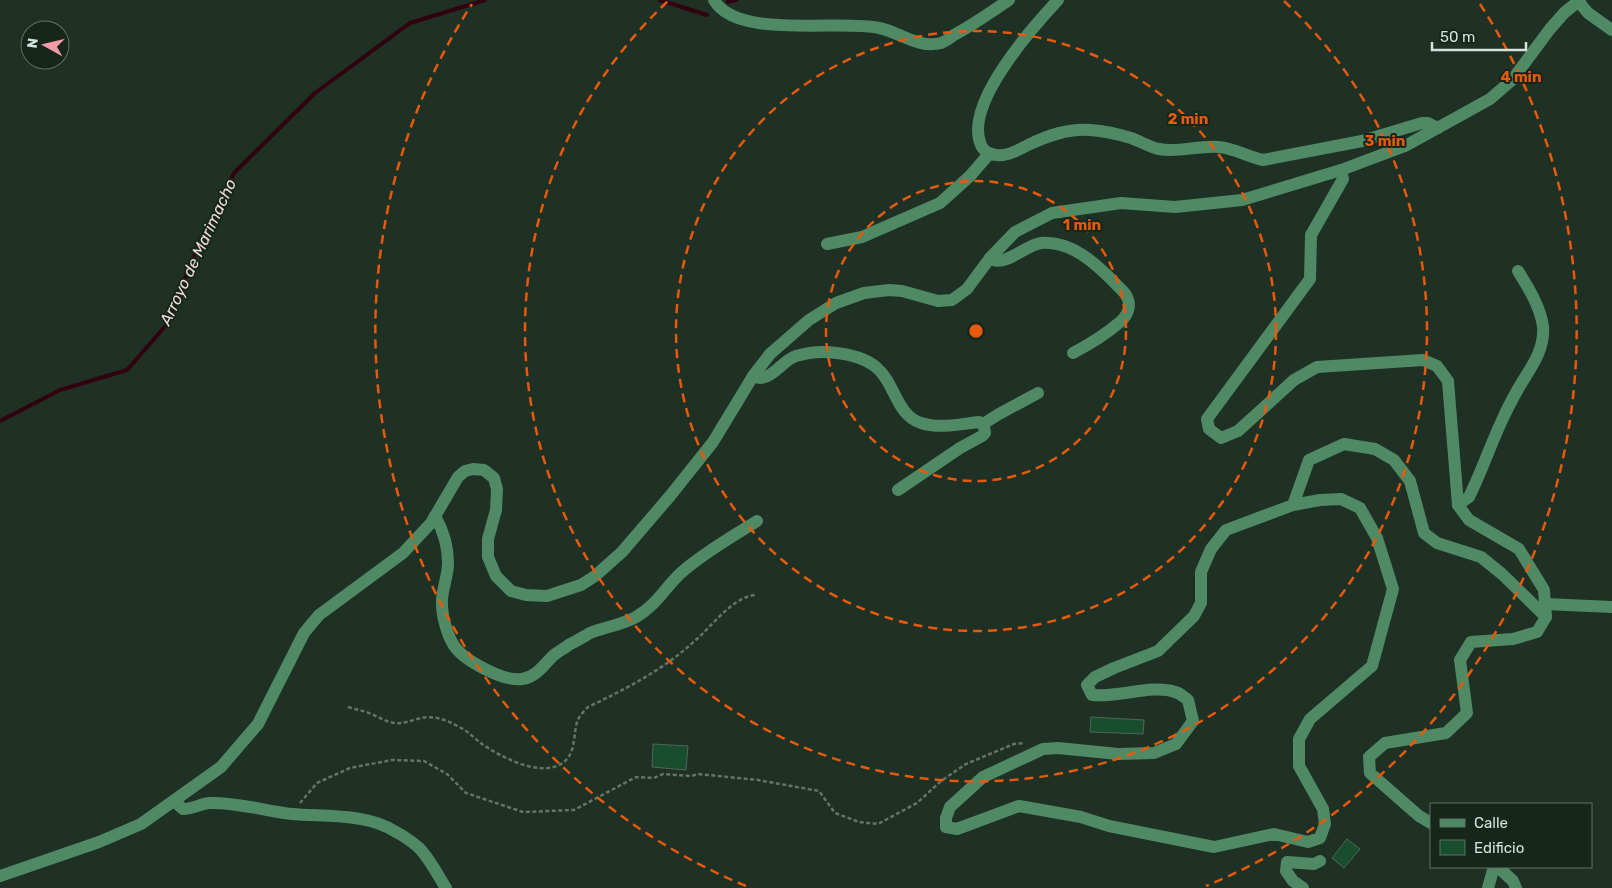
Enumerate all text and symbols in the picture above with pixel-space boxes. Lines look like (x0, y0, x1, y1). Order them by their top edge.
north arrow (20, 20, 70, 70)
scale bar (1432, 20, 1526, 52)
text: 50 m (1440, 28, 1475, 46)
text: N (24, 37, 42, 49)
text: 4 min (1500, 68, 1542, 86)
text: 2 min (1168, 110, 1208, 128)
text: 3 min (1365, 132, 1405, 150)
water label: Arroyo de Marimacho (155, 176, 240, 329)
text: 1 min (1063, 216, 1101, 234)
centre of rings (967, 322, 985, 340)
legend (1430, 803, 1592, 868)
text: Calle (1474, 814, 1508, 832)
text: Edificio (1474, 839, 1524, 857)

